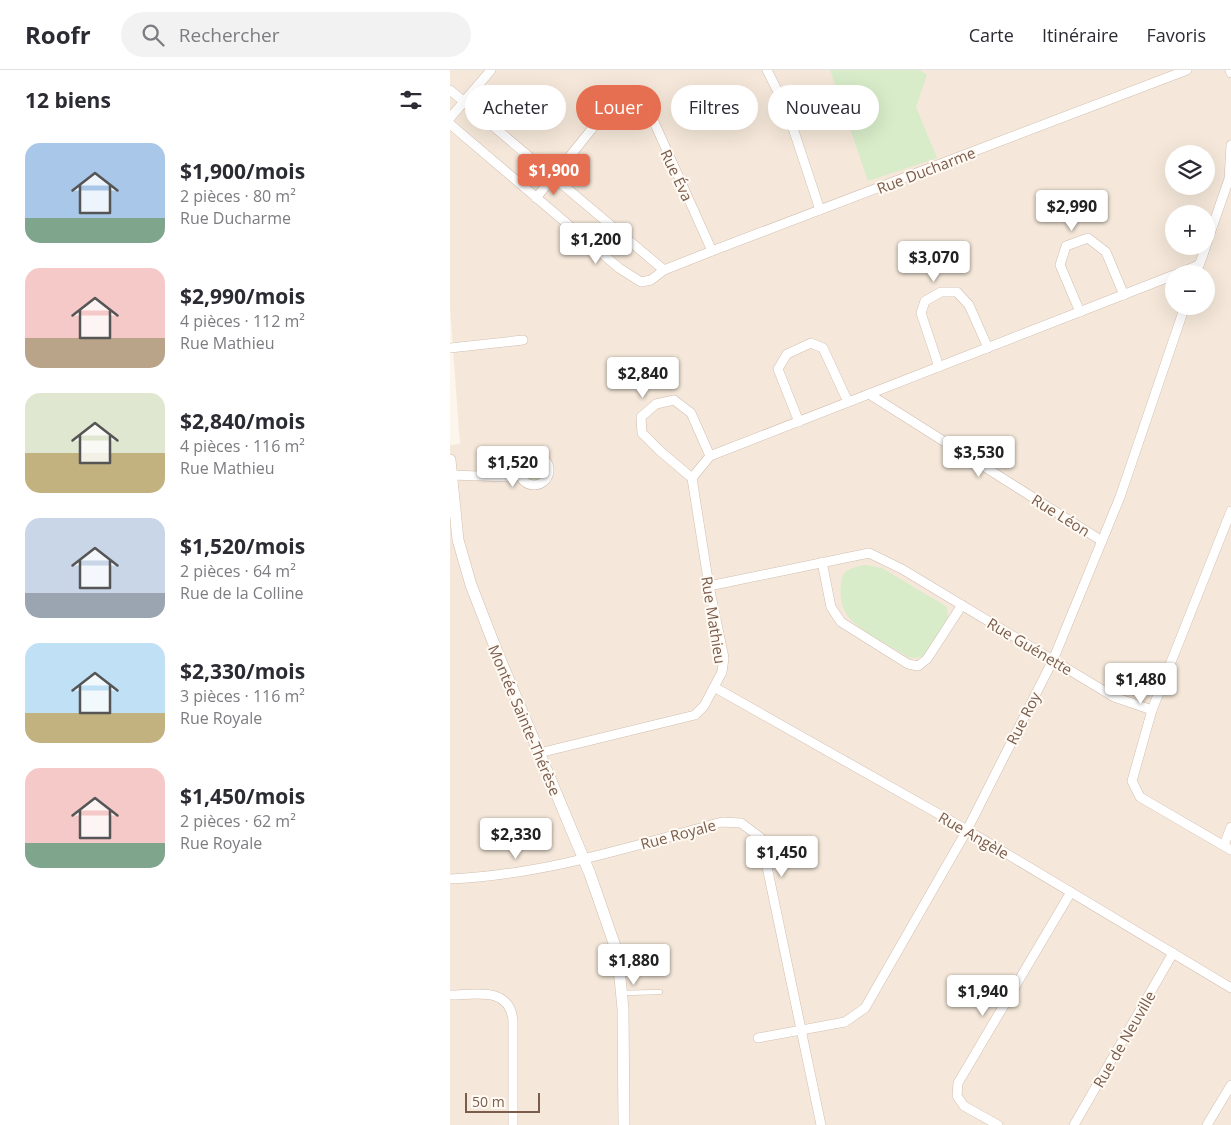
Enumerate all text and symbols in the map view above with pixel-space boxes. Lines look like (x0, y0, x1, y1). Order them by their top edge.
search box (121, 12, 471, 57)
text: Roofr (25, 18, 91, 51)
icon: search (139, 21, 167, 49)
text: Rechercher (179, 22, 280, 48)
text: Carte (969, 23, 1014, 47)
text: Itinéraire (1042, 23, 1118, 47)
text: Favoris (1146, 23, 1206, 47)
chip: Acheter (465, 85, 566, 130)
chip: Louer (576, 85, 661, 130)
chip: Filtres (671, 85, 758, 130)
chip: Nouveau (768, 85, 879, 130)
text: 12 biens (25, 86, 111, 114)
icon: filters (397, 86, 425, 114)
street label: Rue Ducharme (874, 142, 978, 198)
map controls (1165, 145, 1215, 315)
button: layers (1165, 145, 1215, 195)
street label: Rue Éva (656, 146, 698, 204)
pin: $1,900 (513, 154, 595, 196)
text: $1,900/mois (180, 157, 305, 185)
text: $1,900 (529, 159, 579, 181)
icon: home (65, 163, 125, 223)
text: 2 pièces · 80 m² (180, 185, 296, 207)
pin: $2,990 (1031, 190, 1113, 232)
text: $2,990 (1047, 195, 1097, 217)
button: + (1165, 205, 1215, 255)
text: Rue Ducharme (180, 207, 291, 229)
pin: $1,200 (555, 222, 637, 265)
text: $1,200 (571, 228, 621, 250)
pin: $3,070 (893, 240, 975, 283)
text: $3,070 (909, 246, 959, 268)
button: − (1165, 265, 1215, 315)
text: $2,990/mois (180, 282, 305, 310)
icon: home (65, 288, 125, 348)
text: 4 pièces · 112 m² (180, 310, 305, 332)
text: Rue Mathieu (180, 332, 274, 354)
pin: $2,840 (602, 356, 684, 399)
text: $2,840 (618, 362, 668, 384)
text: $2,840/mois (180, 407, 305, 435)
icon: home (65, 413, 125, 473)
text: 4 pièces · 116 m² (180, 435, 305, 457)
pin: $3,530 (938, 436, 1020, 478)
text: $3,530 (954, 441, 1004, 463)
pin: $1,520 (472, 446, 554, 488)
text: $1,520 (488, 451, 538, 473)
text: Rue Mathieu (180, 457, 274, 479)
street label: Rue Léon (1028, 489, 1094, 541)
text: $1,520/mois (180, 532, 305, 560)
icon: home (65, 538, 125, 598)
text: 2 pièces · 64 m² (180, 560, 296, 582)
street label: Rue Mathieu (697, 575, 731, 665)
text: Rue de la Colline (180, 582, 303, 604)
street label: Rue Guénette (984, 613, 1076, 679)
street label: Montée Sainte-Thérèse (484, 642, 566, 798)
text: $2,330/mois (180, 657, 305, 685)
pin: $1,480 (1100, 662, 1182, 705)
icon: home (65, 663, 125, 723)
text: $1,480 (1116, 668, 1166, 690)
text: 3 pièces · 116 m² (180, 685, 305, 707)
street label: Rue Roy (1001, 688, 1045, 748)
text: Rue Royale (180, 707, 262, 729)
text: $1,450/mois (180, 782, 305, 810)
icon: home (65, 788, 125, 848)
street label: Rue Angèle (935, 807, 1013, 863)
text: 2 pièces · 62 m² (180, 810, 296, 832)
street label: Rue Royale (638, 814, 718, 854)
pin: $2,330 (475, 818, 557, 860)
text: $2,330 (491, 823, 541, 845)
text: Rue Royale (180, 832, 262, 854)
pin: $1,450 (741, 836, 823, 878)
text: $1,450 (757, 841, 807, 863)
pin: $1,880 (593, 944, 675, 986)
text: $1,880 (609, 949, 659, 971)
pin: $1,940 (942, 974, 1024, 1017)
text: $1,940 (958, 980, 1008, 1002)
street label: Rue de Neuville (1088, 987, 1160, 1091)
scale bar (465, 1090, 540, 1113)
text: 50 m (472, 1092, 505, 1111)

